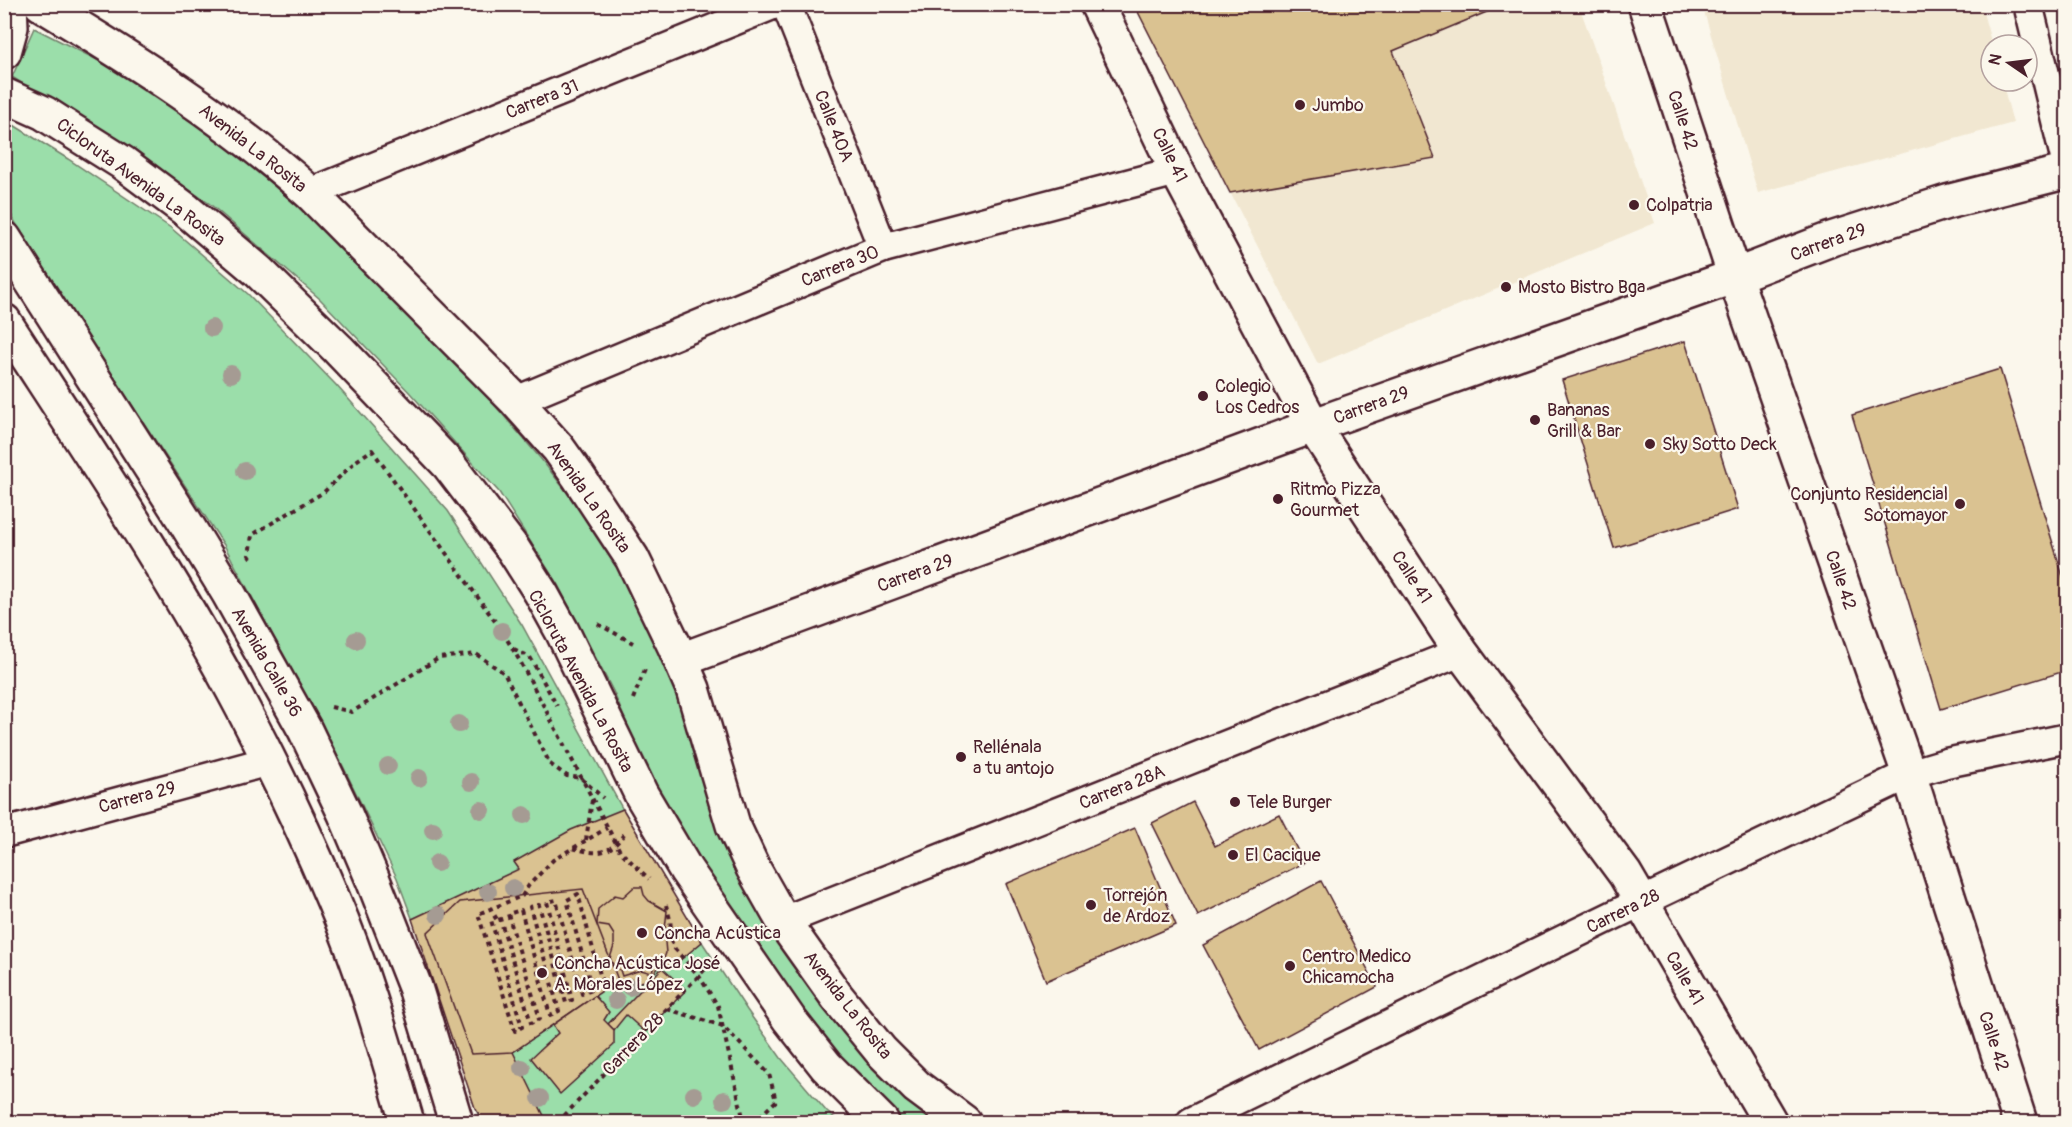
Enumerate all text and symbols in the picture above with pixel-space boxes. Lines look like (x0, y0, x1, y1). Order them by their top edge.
north arrow (1979, 33, 2039, 93)
text: N (1984, 52, 2006, 67)
street label: Carrera 31 (502, 74, 582, 124)
street label: Calle 40A (809, 87, 858, 166)
street label: Calle 42 (1662, 87, 1703, 153)
place label: Jumbo (1312, 94, 1364, 117)
marker: Jumbo (1293, 98, 1307, 112)
street label: Avenida La Rosita (194, 99, 311, 198)
street label: Cicloruta Avenida La Rosita (52, 113, 230, 252)
street label: Calle 41 (1146, 124, 1193, 186)
place label: Colpatria (1646, 194, 1713, 217)
marker: Colpatria (1627, 198, 1641, 212)
street label: Carrera 29 (1787, 218, 1869, 267)
street label: Carrera 30 (798, 240, 882, 292)
place label: Mosto Bistro Bga (1518, 276, 1645, 299)
marker: Mosto Bistro Bga (1499, 280, 1513, 294)
place label: Colegio Los Cedros (1215, 375, 1299, 419)
street label: Carrera 29 (1330, 381, 1412, 430)
marker: Colegio Los Cedros (1196, 389, 1210, 403)
place label: Bananas Grill & Bar (1547, 399, 1622, 443)
marker: Bananas Grill & Bar (1528, 413, 1542, 427)
place label: Sky Sotto Deck (1662, 433, 1777, 456)
street label: Avenida La Rosita (542, 437, 636, 558)
marker: Sky Sotto Deck (1643, 437, 1657, 451)
place label: Ritmo Pizza Gourmet (1290, 478, 1381, 522)
place label: Conjunto Residencial Sotomayor (1790, 483, 1949, 527)
marker: Ritmo Pizza Gourmet (1271, 492, 1285, 506)
marker: Conjunto Residencial Sotomayor (1953, 497, 1967, 511)
street label: Calle 41 (1386, 547, 1437, 608)
street label: Calle 42 (1820, 547, 1861, 613)
street label: Carrera 29 (874, 549, 956, 598)
street label: Cicloruta Avenida La Rosita (523, 586, 638, 776)
street label: Avenida Calle 36 (226, 603, 307, 721)
place label: Rellénala a tu antojo (973, 736, 1054, 780)
marker: Rellénala a tu antojo (954, 750, 968, 764)
street label: Carrera 28A (1076, 760, 1169, 815)
street label: Carrera 29 (96, 776, 178, 819)
place label: Tele Burger (1247, 791, 1332, 814)
marker: Tele Burger (1228, 795, 1242, 809)
place label: El Cacique (1245, 844, 1321, 867)
marker: El Cacique (1226, 848, 1240, 862)
place label: Torrejón de Ardoz (1103, 884, 1170, 928)
street label: Carrera 28 (1583, 884, 1664, 939)
marker: Torrejón de Ardoz (1084, 898, 1098, 912)
place label: Concha Acústica (654, 922, 781, 945)
marker: Concha Acústica (635, 926, 649, 940)
place label: Centro Medico Chicamocha (1302, 945, 1412, 989)
street label: Avenida La Rosita (798, 947, 897, 1064)
street label: Calle 41 (1660, 947, 1709, 1009)
place label: Concha Acústica José A. Morales López (554, 952, 721, 996)
marker: Centro Medico Chicamocha (1283, 959, 1297, 973)
marker: Concha Acústica José A. Morales López (535, 966, 549, 980)
street label: Carrera 28 (598, 1008, 669, 1081)
street label: Calle 42 (1973, 1008, 2014, 1074)

